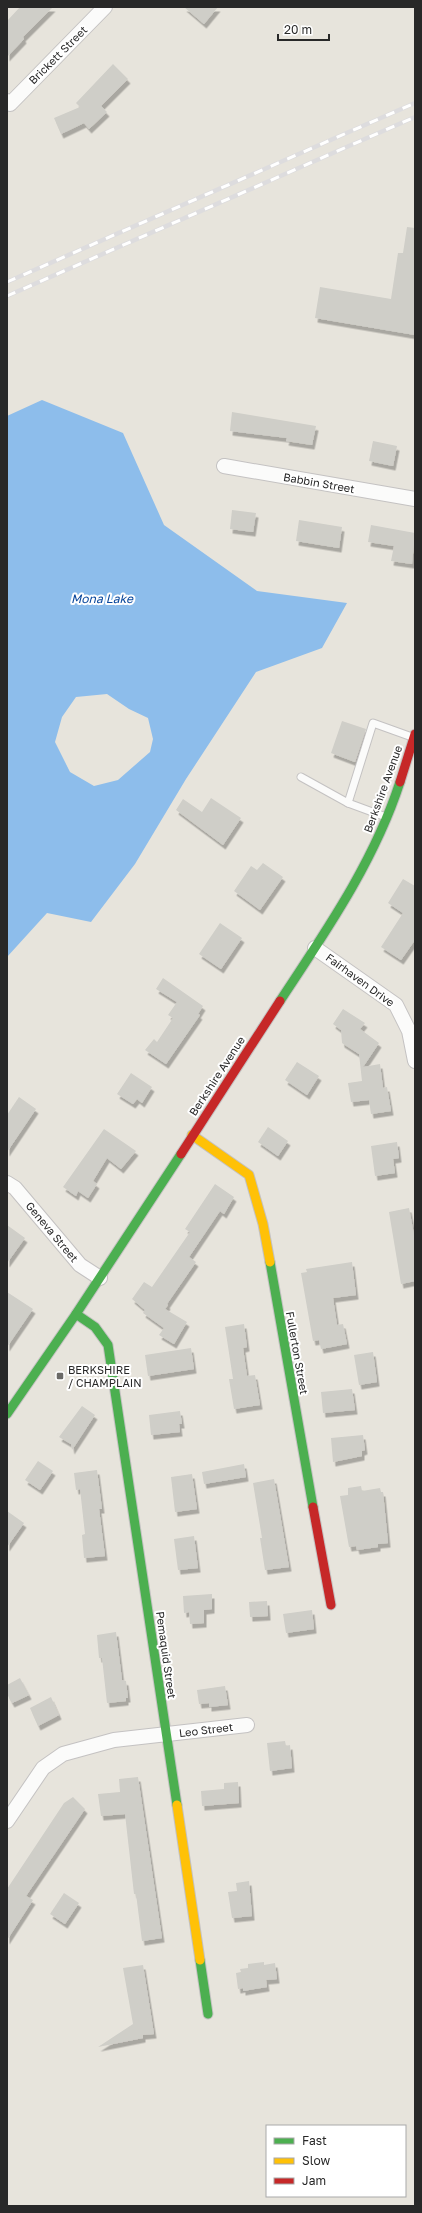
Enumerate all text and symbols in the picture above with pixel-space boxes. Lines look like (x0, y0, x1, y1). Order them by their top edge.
scale bar (278, 16, 329, 42)
text: 20 m (284, 22, 312, 37)
street label: Brickett Street (26, 23, 89, 86)
street label: Babbin Street (282, 470, 356, 495)
water label: Mona Lake (71, 591, 134, 606)
street label: Berkshire Avenue (361, 743, 404, 834)
street label: Fairhaven Drive (323, 950, 397, 1009)
street label: Berkshire Avenue (186, 1034, 247, 1118)
street label: Geneva Street (23, 1199, 81, 1264)
street label: Fullerton Street (284, 1310, 311, 1395)
place label: BERKSHIRE / CHAMPLAIN (68, 1363, 142, 1389)
marker: BERKSHIRE / CHAMPLAIN (55, 1371, 65, 1381)
street label: Pemaquid Street (154, 1611, 179, 1699)
street label: Leo Street (178, 1720, 234, 1739)
legend (266, 2125, 406, 2197)
text: Fast (302, 2133, 327, 2148)
text: Slow (302, 2153, 330, 2168)
text: Jam (302, 2173, 326, 2188)

